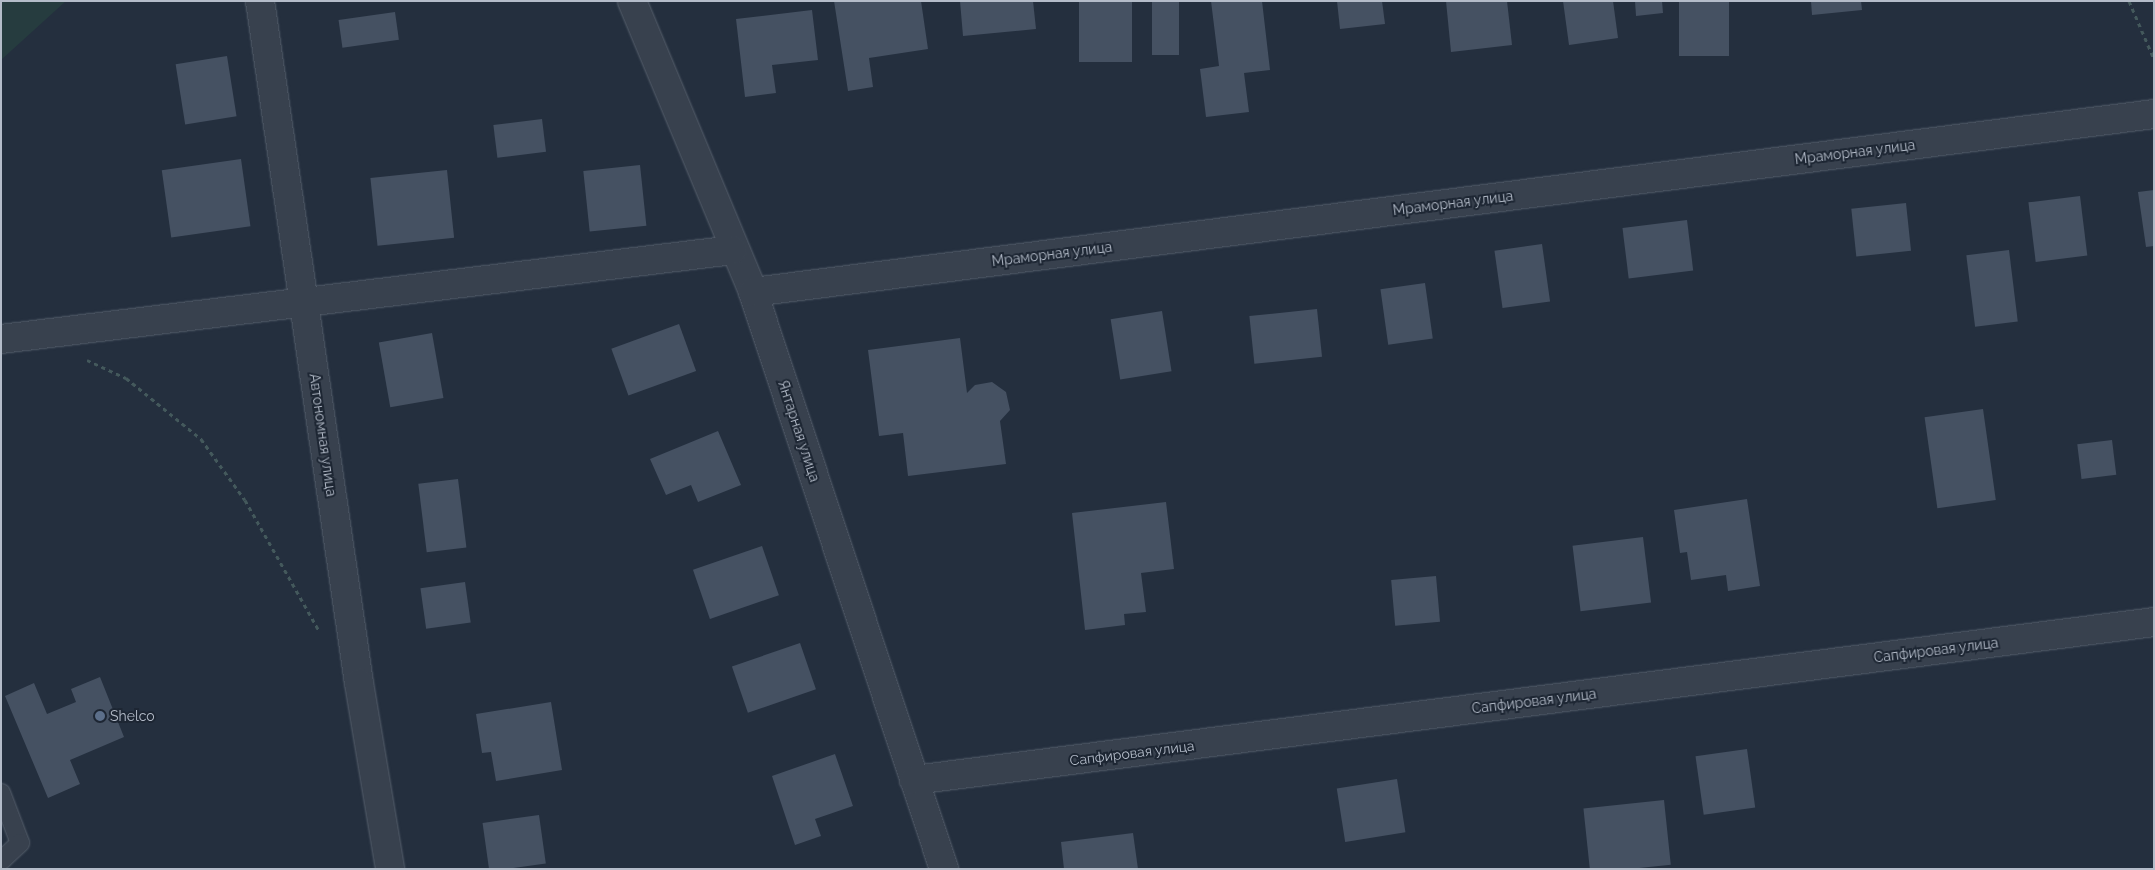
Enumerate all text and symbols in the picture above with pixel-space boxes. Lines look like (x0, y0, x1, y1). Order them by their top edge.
street label: Мраморная улица (1794, 136, 1916, 168)
street label: Мраморная улица (1392, 187, 1514, 219)
street label: Мраморная улица (991, 238, 1113, 270)
street label: Автономная улица (306, 372, 340, 498)
street label: Янтарная улица (775, 378, 823, 484)
street label: Сапфировая улица (1873, 634, 1999, 666)
street label: Сапфировая улица (1471, 685, 1597, 717)
place label: Shelco (110, 708, 155, 724)
marker: Shelco (94, 710, 106, 722)
street label: Сапфировая улица (1069, 737, 1195, 769)

